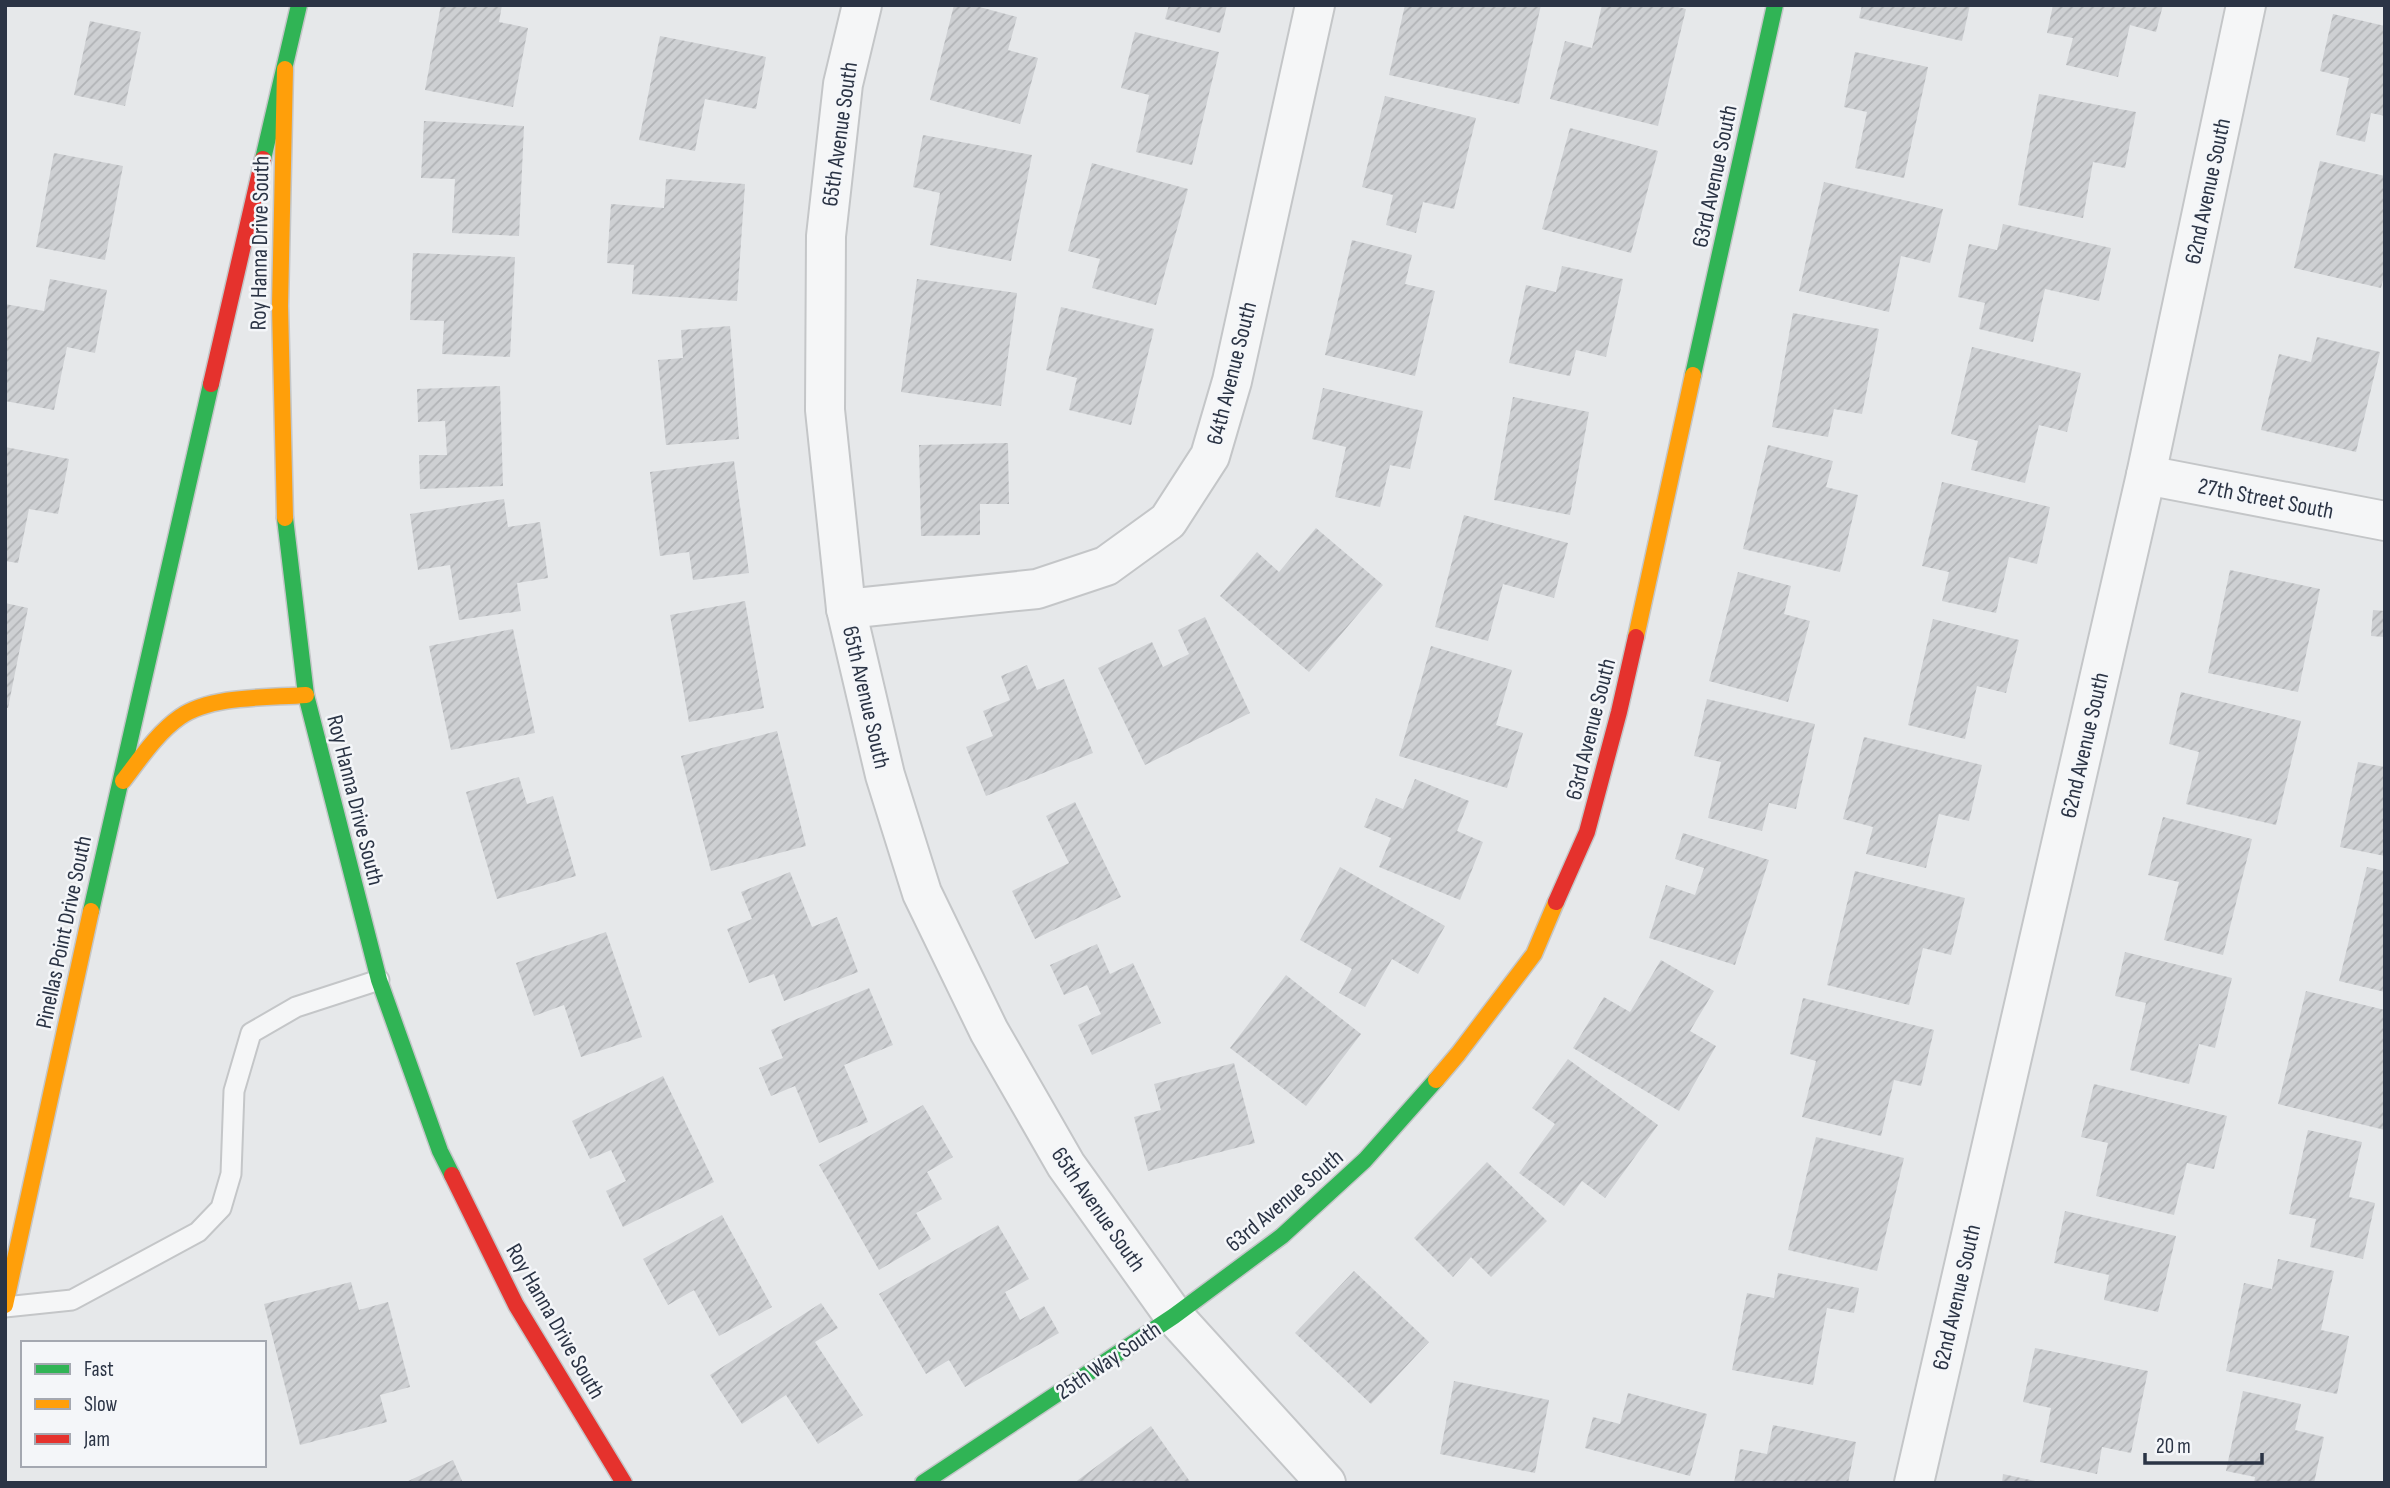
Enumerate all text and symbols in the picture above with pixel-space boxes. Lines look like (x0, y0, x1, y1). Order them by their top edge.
street label: 65th Avenue South (816, 60, 864, 208)
street label: 63rd Avenue South (1686, 102, 1744, 250)
street label: 62nd Avenue South (2179, 116, 2237, 267)
street label: Roy Hanna Drive South (244, 155, 276, 331)
street label: 64th Avenue South (1201, 299, 1263, 448)
street label: 27th Street South (2196, 472, 2336, 526)
street label: 65th Avenue South (836, 623, 896, 771)
street label: 63rd Avenue South (1560, 656, 1622, 803)
street label: 62nd Avenue South (2055, 670, 2115, 821)
street label: Roy Hanna Drive South (320, 712, 390, 888)
street label: Pinellas Point Drive South (30, 833, 98, 1031)
street label: 65th Avenue South (1045, 1142, 1151, 1277)
street label: 63rd Avenue South (1220, 1143, 1349, 1258)
street label: 62nd Avenue South (1927, 1222, 1987, 1373)
street label: Roy Hanna Drive South (499, 1239, 611, 1404)
street label: 25th Way South (1051, 1315, 1166, 1406)
legend (21, 1341, 266, 1467)
text: Fast (84, 1357, 114, 1382)
text: Slow (84, 1392, 118, 1417)
scale bar (2145, 1422, 2262, 1466)
text: Jam (83, 1427, 110, 1452)
text: 20 m (2156, 1434, 2191, 1459)

